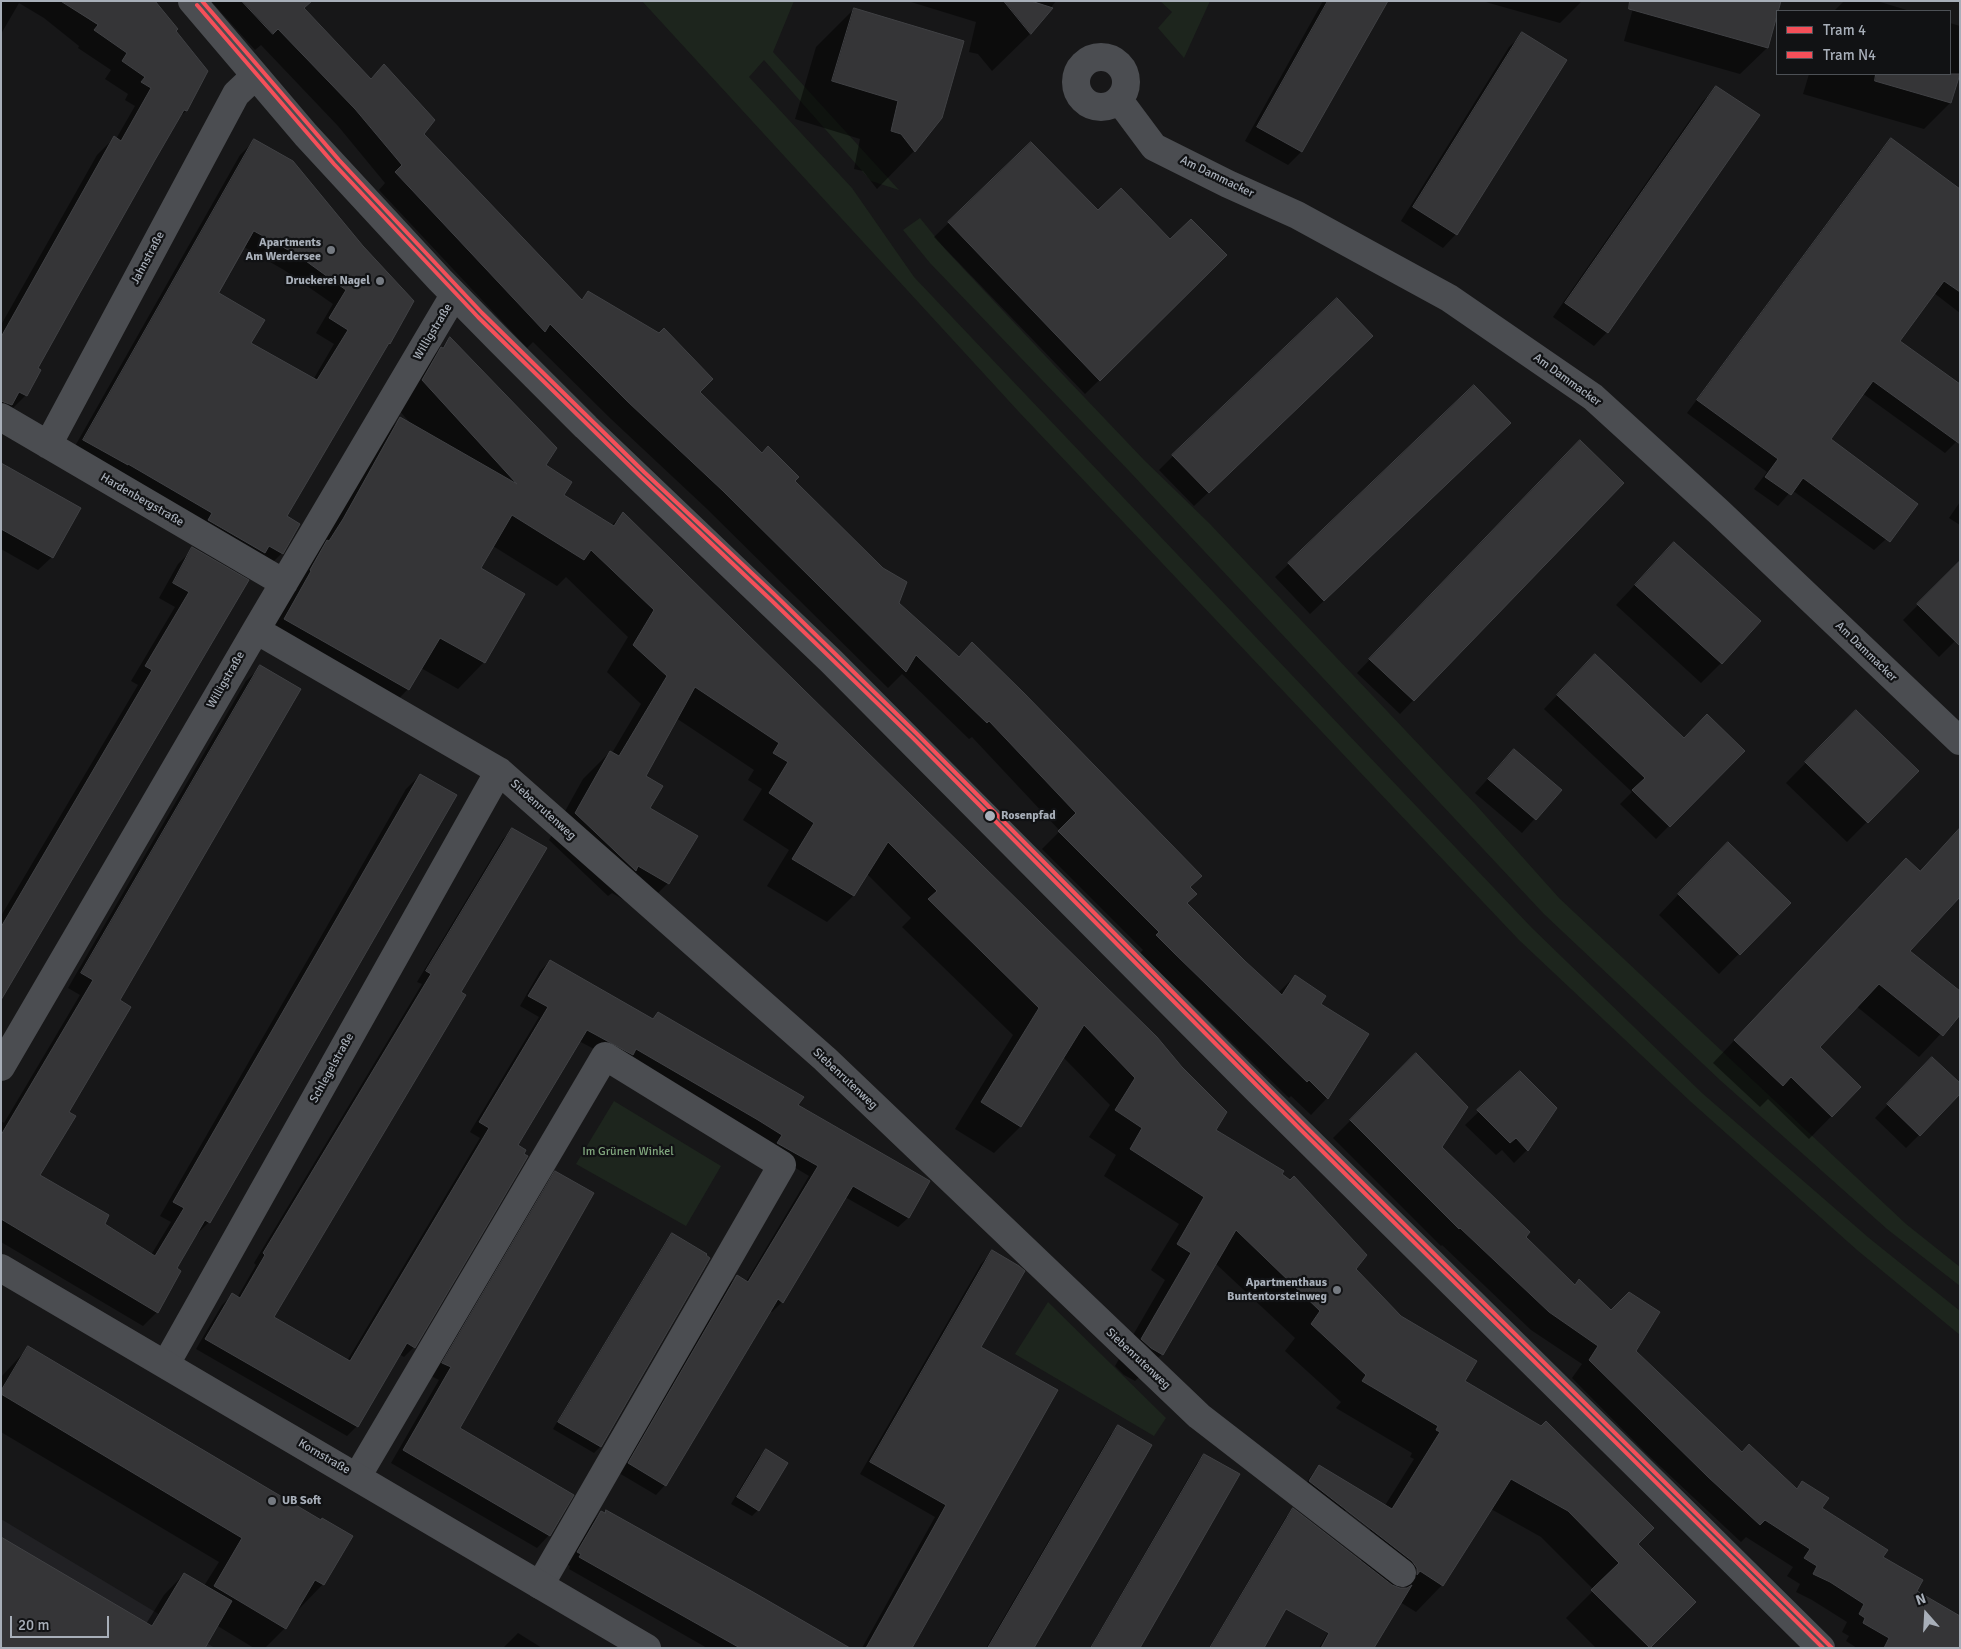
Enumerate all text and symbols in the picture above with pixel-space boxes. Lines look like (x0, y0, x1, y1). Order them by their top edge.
legend (1776, 10, 1951, 75)
text: Tram 4 (1823, 21, 1866, 39)
text: Tram N4 (1823, 46, 1876, 64)
street label: Am Dammacker (1178, 153, 1256, 201)
street label: Jahnstraße (128, 229, 168, 287)
place label: Apartments Am Werdersee (246, 236, 321, 264)
marker: Apartments Am Werdersee (325, 244, 337, 256)
place label: Druckerei Nagel (286, 274, 370, 288)
marker: Druckerei Nagel (374, 275, 386, 287)
street label: Willigstraße (411, 301, 455, 363)
street label: Am Dammacker (1530, 351, 1604, 409)
street label: Hardenbergstraße (98, 470, 186, 530)
street label: Am Dammacker (1832, 619, 1900, 685)
street label: Willigstraße (204, 649, 248, 711)
street label: Siebenrutenweg (507, 777, 579, 843)
marker: Rosenpfad (983, 809, 997, 823)
place label: Rosenpfad (1001, 809, 1056, 823)
street label: Schlegelstraße (307, 1031, 357, 1105)
street label: Siebenrutenweg (810, 1045, 880, 1113)
park label: Im Grünen Winkel (582, 1145, 674, 1159)
place label: Apartmenthaus Buntentorsteinweg (1227, 1276, 1327, 1304)
marker: Apartmenthaus Buntentorsteinweg (1331, 1284, 1343, 1296)
street label: Siebenrutenweg (1103, 1325, 1173, 1393)
street label: Kornstraße (295, 1436, 353, 1478)
place label: UB Soft (282, 1494, 321, 1508)
marker: UB Soft (266, 1495, 278, 1507)
north arrow (1901, 1589, 1951, 1639)
text: N (1914, 1590, 1928, 1609)
scale bar (12, 1606, 111, 1638)
text: 20 m (18, 1616, 49, 1634)

